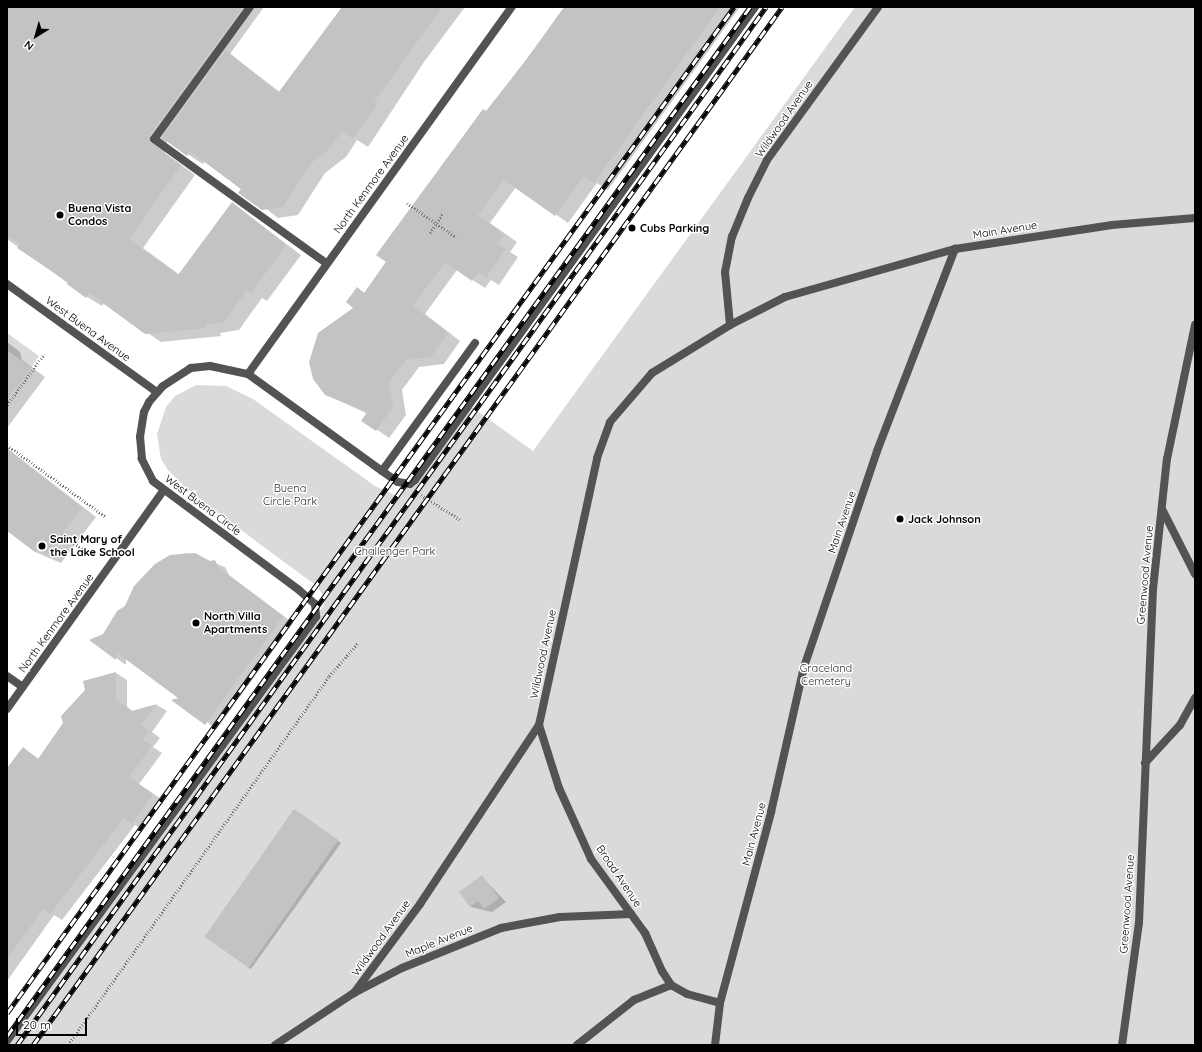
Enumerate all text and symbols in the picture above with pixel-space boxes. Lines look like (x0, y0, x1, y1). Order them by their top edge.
north arrow (16, 16, 56, 56)
text: N (21, 38, 36, 54)
street label: Wildwood Avenue (753, 78, 815, 160)
street label: North Kenmore Avenue (331, 132, 411, 236)
place label: Buena Vista Condos (68, 202, 131, 228)
marker: Buena Vista Condos (55, 210, 65, 220)
street label: Main Avenue (972, 218, 1038, 242)
place label: Cubs Parking (640, 221, 709, 235)
marker: Cubs Parking (627, 223, 637, 233)
street label: West Buena Avenue (43, 294, 133, 364)
street label: West Buena Circle (162, 472, 244, 538)
park label: Buena Circle Park (263, 482, 317, 508)
street label: Main Avenue (825, 489, 859, 555)
place label: Jack Johnson (908, 512, 981, 526)
marker: Jack Johnson (895, 514, 905, 524)
street label: Greenwood Avenue (1134, 525, 1156, 625)
place label: Saint Mary of the Lake School (50, 533, 135, 559)
marker: Saint Mary of the Lake School (37, 541, 47, 551)
park label: Challenger Park (354, 544, 436, 558)
street label: North Kenmore Avenue (16, 571, 96, 675)
street label: Wildwood Avenue (527, 608, 559, 700)
place label: North Villa Apartments (204, 610, 267, 636)
marker: North Villa Apartments (191, 618, 201, 628)
park label: Graceland Cemetery (800, 662, 852, 688)
street label: Main Avenue (739, 801, 769, 867)
street label: Broad Avenue (593, 843, 645, 909)
street label: Greenwood Avenue (1117, 854, 1137, 954)
street label: Wildwood Avenue (349, 897, 413, 979)
street label: Maple Avenue (403, 921, 475, 961)
scale bar (18, 1010, 89, 1036)
text: 20 m (23, 1017, 51, 1032)

